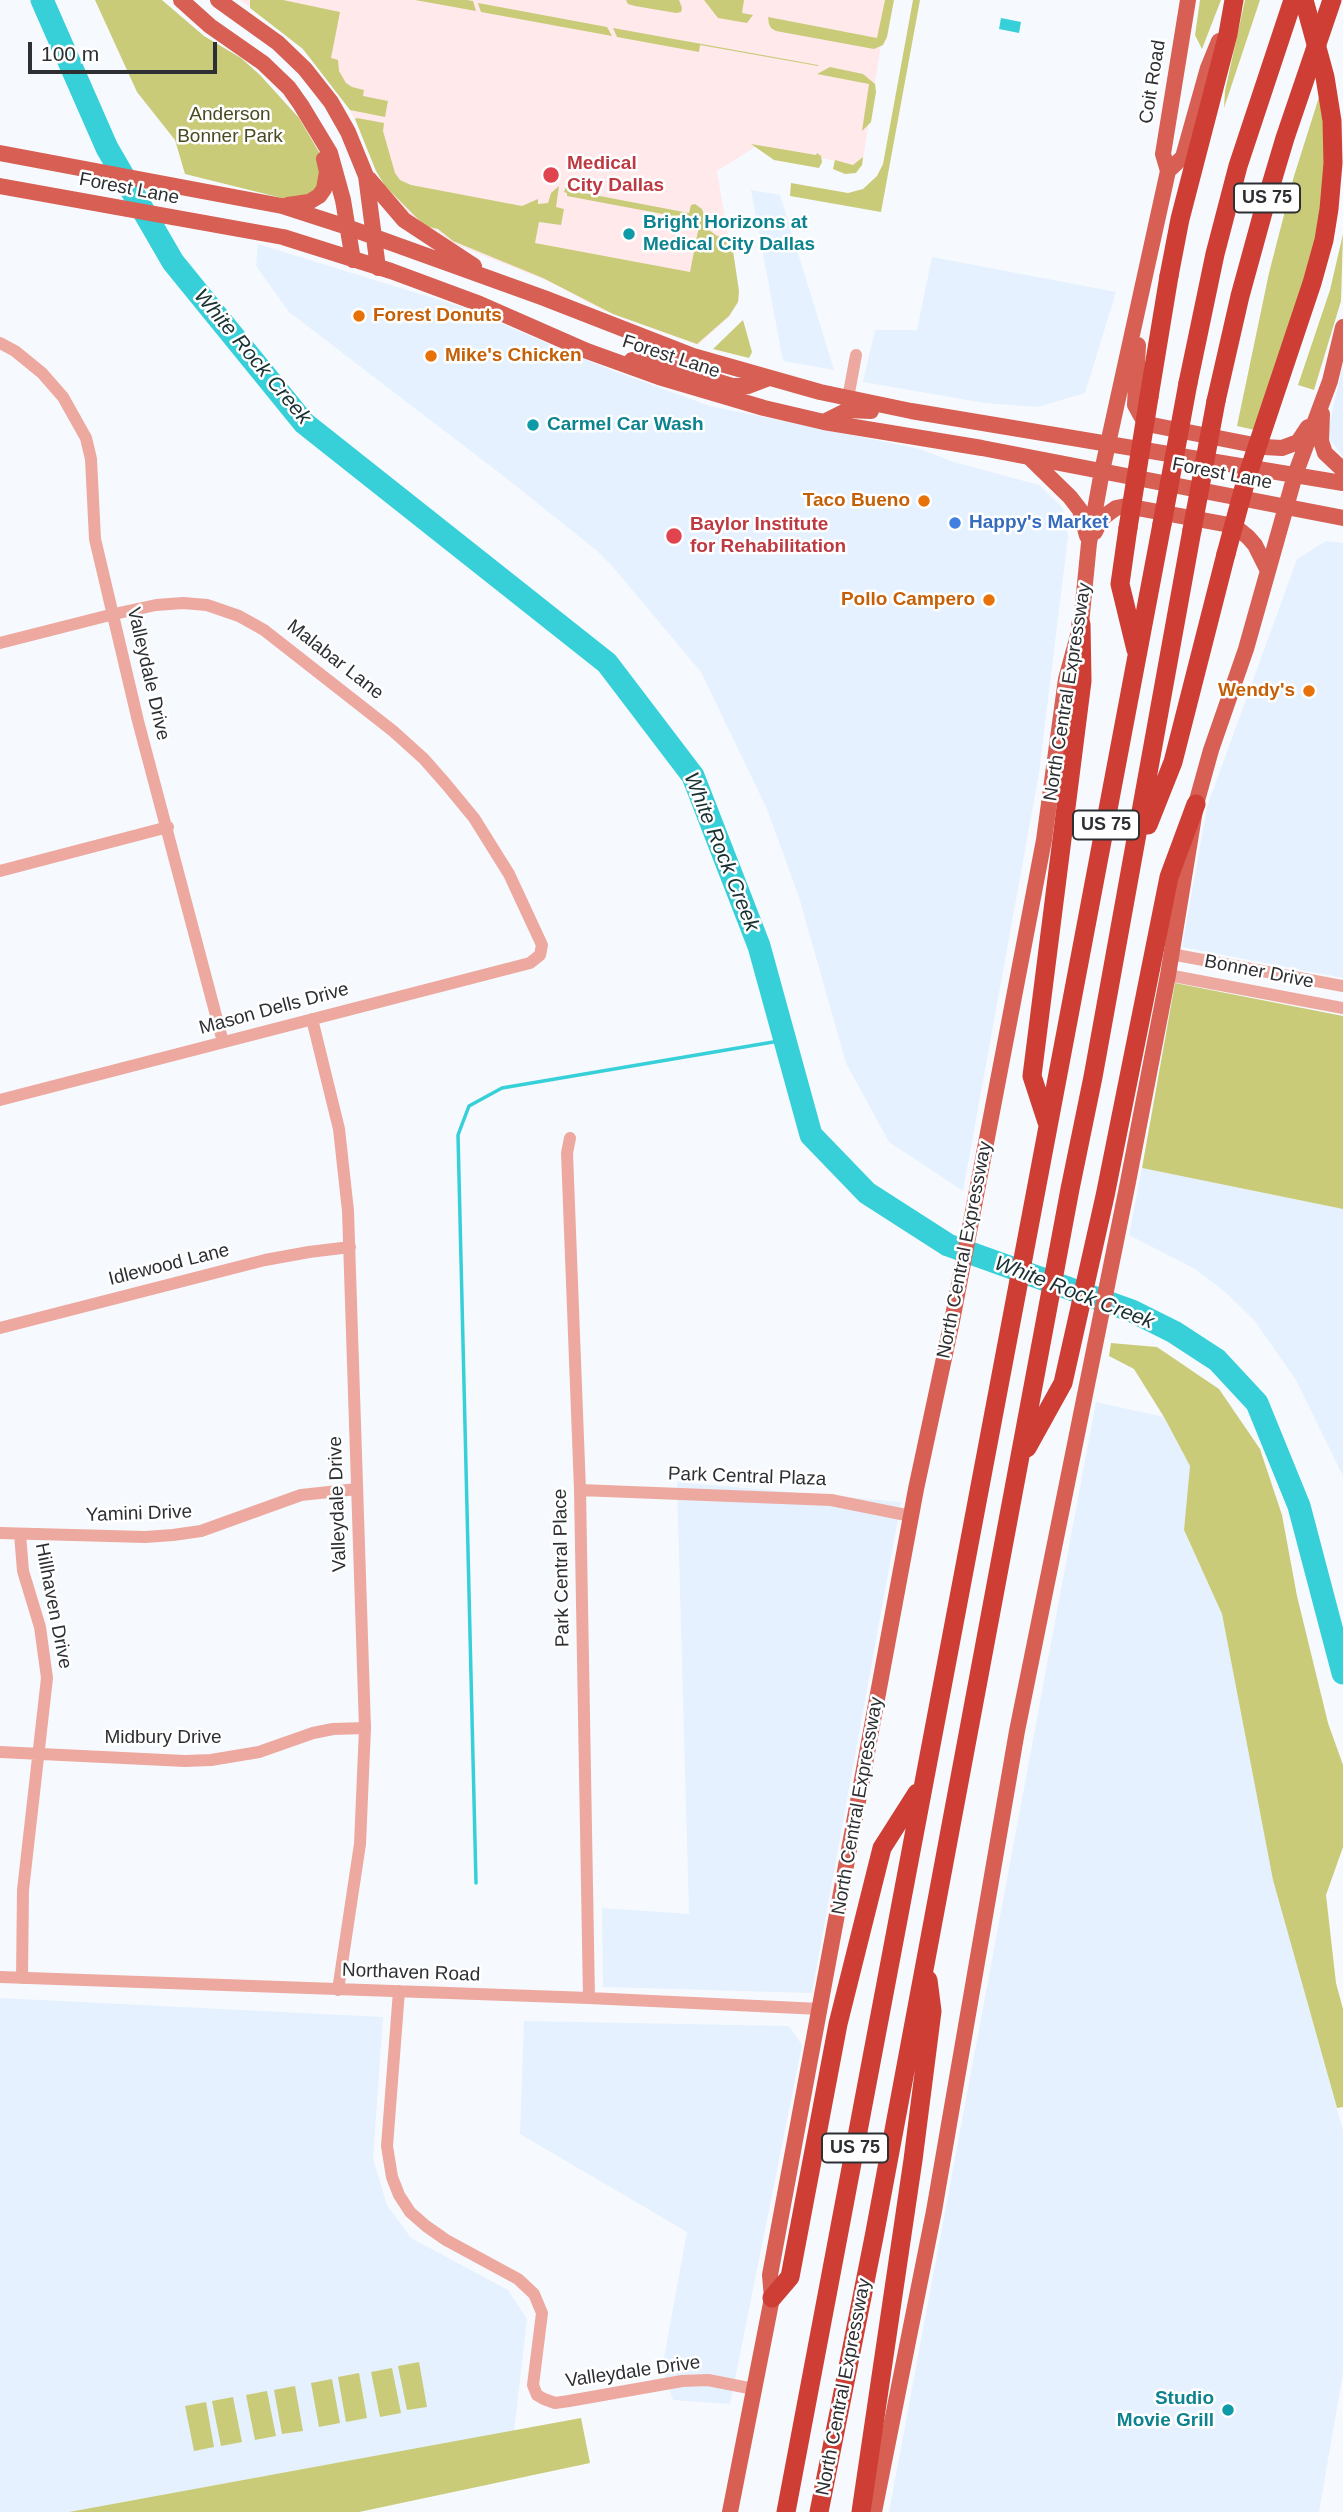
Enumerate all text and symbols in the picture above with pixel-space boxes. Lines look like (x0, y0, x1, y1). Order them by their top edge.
scale bar (32, 28, 220, 72)
street label: Coit Road (1135, 38, 1171, 126)
text: 100 m (41, 42, 99, 65)
park label: Anderson Bonner Park (177, 104, 283, 148)
place label: Medical City Dallas (567, 153, 664, 197)
marker: Medical City Dallas (541, 165, 561, 185)
street label: Forest Lane (77, 168, 181, 210)
road number: US 75 (1234, 183, 1300, 212)
place label: Bright Horizons at Medical City Dallas (643, 212, 815, 256)
marker: Bright Horizons at Medical City Dallas (621, 226, 637, 242)
water label: White Rock Creek (188, 284, 316, 430)
place label: Forest Donuts (373, 305, 502, 327)
marker: Forest Donuts (351, 308, 367, 324)
street label: Forest Lane (619, 330, 723, 384)
place label: Mike's Chicken (445, 345, 582, 367)
marker: Mike's Chicken (423, 348, 439, 364)
place label: Carmel Car Wash (547, 414, 704, 436)
marker: Carmel Car Wash (525, 417, 541, 433)
street label: Forest Lane (1170, 453, 1274, 495)
place label: Taco Bueno (803, 490, 910, 512)
marker: Taco Bueno (916, 493, 932, 509)
place label: Happy's Market (969, 512, 1109, 534)
place label: Baylor Institute for Rehabilitation (690, 514, 846, 558)
marker: Happy's Market (947, 515, 963, 531)
marker: Baylor Institute for Rehabilitation (664, 526, 684, 546)
street label: North Central Expressway (1039, 581, 1097, 803)
place label: Pollo Campero (841, 589, 975, 611)
marker: Pollo Campero (981, 592, 997, 608)
street label: Valleydale Drive (122, 605, 174, 743)
street label: Malabar Lane (282, 615, 388, 705)
place label: Wendy's (1218, 680, 1295, 702)
marker: Wendy's (1301, 683, 1317, 699)
water label: White Rock Creek (678, 769, 764, 935)
road number: US 75 (1073, 810, 1139, 840)
street label: Bonner Drive (1202, 950, 1316, 994)
street label: Mason Dells Drive (197, 978, 351, 1040)
street label: North Central Expressway (933, 1140, 997, 1360)
street label: Idlewood Lane (106, 1239, 232, 1291)
water label: White Rock Creek (990, 1251, 1158, 1335)
street label: Valleydale Drive (324, 1436, 352, 1572)
street label: Park Central Plaza (667, 1463, 827, 1491)
street label: Park Central Place (549, 1489, 575, 1647)
street label: Yamini Drive (85, 1501, 193, 1527)
street label: Hillhaven Drive (30, 1541, 76, 1671)
street label: North Central Expressway (828, 1695, 888, 1917)
street label: Midbury Drive (104, 1727, 222, 1749)
street label: Northaven Road (341, 1959, 481, 1987)
road number: US 75 (822, 2134, 888, 2162)
street label: North Central Expressway (812, 2277, 876, 2497)
street label: Valleydale Drive (564, 2351, 702, 2393)
place label: Studio Movie Grill (1117, 2388, 1214, 2432)
marker: Studio Movie Grill (1220, 2402, 1236, 2418)

